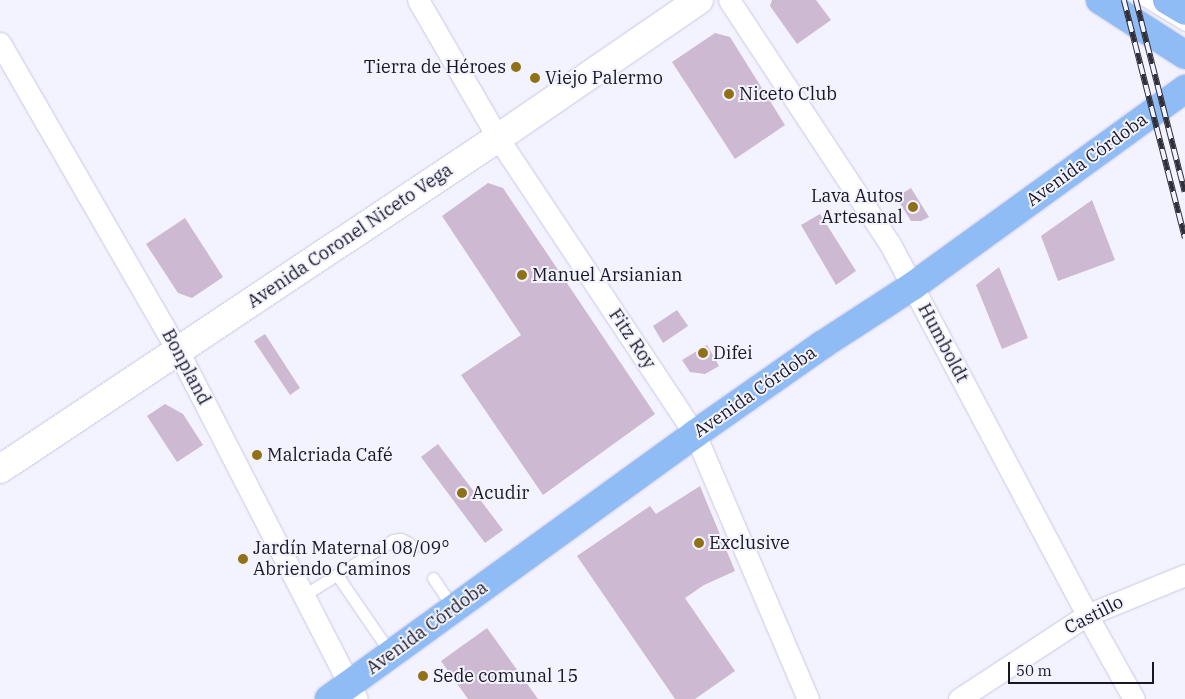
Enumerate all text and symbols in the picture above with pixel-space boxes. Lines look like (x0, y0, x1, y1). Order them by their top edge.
place label: Tierra de Héroes (364, 56, 506, 78)
marker: Tierra de Héroes (510, 61, 522, 73)
place label: Viejo Palermo (545, 67, 663, 89)
marker: Viejo Palermo (529, 72, 541, 84)
place label: Niceto Club (739, 83, 837, 105)
marker: Niceto Club (723, 88, 735, 100)
street label: Avenida Córdoba (1022, 109, 1152, 211)
street label: Avenida Coronel Niceto Vega (243, 159, 457, 313)
place label: Lava Autos Artesanal (811, 186, 903, 228)
marker: Lava Autos Artesanal (907, 201, 919, 213)
place label: Manuel Arsianian (532, 264, 682, 286)
marker: Manuel Arsianian (516, 269, 528, 281)
street label: Humboldt (913, 300, 973, 386)
street label: Fitz Roy (604, 305, 660, 373)
street label: Bonpland (157, 326, 215, 408)
street label: Avenida Córdoba (690, 342, 820, 442)
place label: Difei (713, 342, 753, 364)
marker: Difei (697, 347, 709, 359)
place label: Malcriada Café (267, 444, 393, 466)
marker: Malcriada Café (251, 449, 263, 461)
place label: Acudir (472, 482, 529, 504)
marker: Acudir (456, 487, 468, 499)
place label: Exclusive (709, 532, 790, 554)
marker: Exclusive (693, 537, 705, 549)
place label: Jardín Maternal 08/09° Abriendo Caminos (253, 538, 450, 580)
marker: Jardín Maternal 08/09° Abriendo Caminos (237, 553, 249, 565)
street label: Avenida Córdoba (362, 577, 492, 679)
street label: Castillo (1061, 591, 1127, 639)
scale bar (1010, 652, 1156, 684)
text: 50 m (1016, 661, 1052, 680)
place label: Sede comunal 15 (433, 665, 578, 687)
marker: Sede comunal 15 (417, 670, 429, 682)

